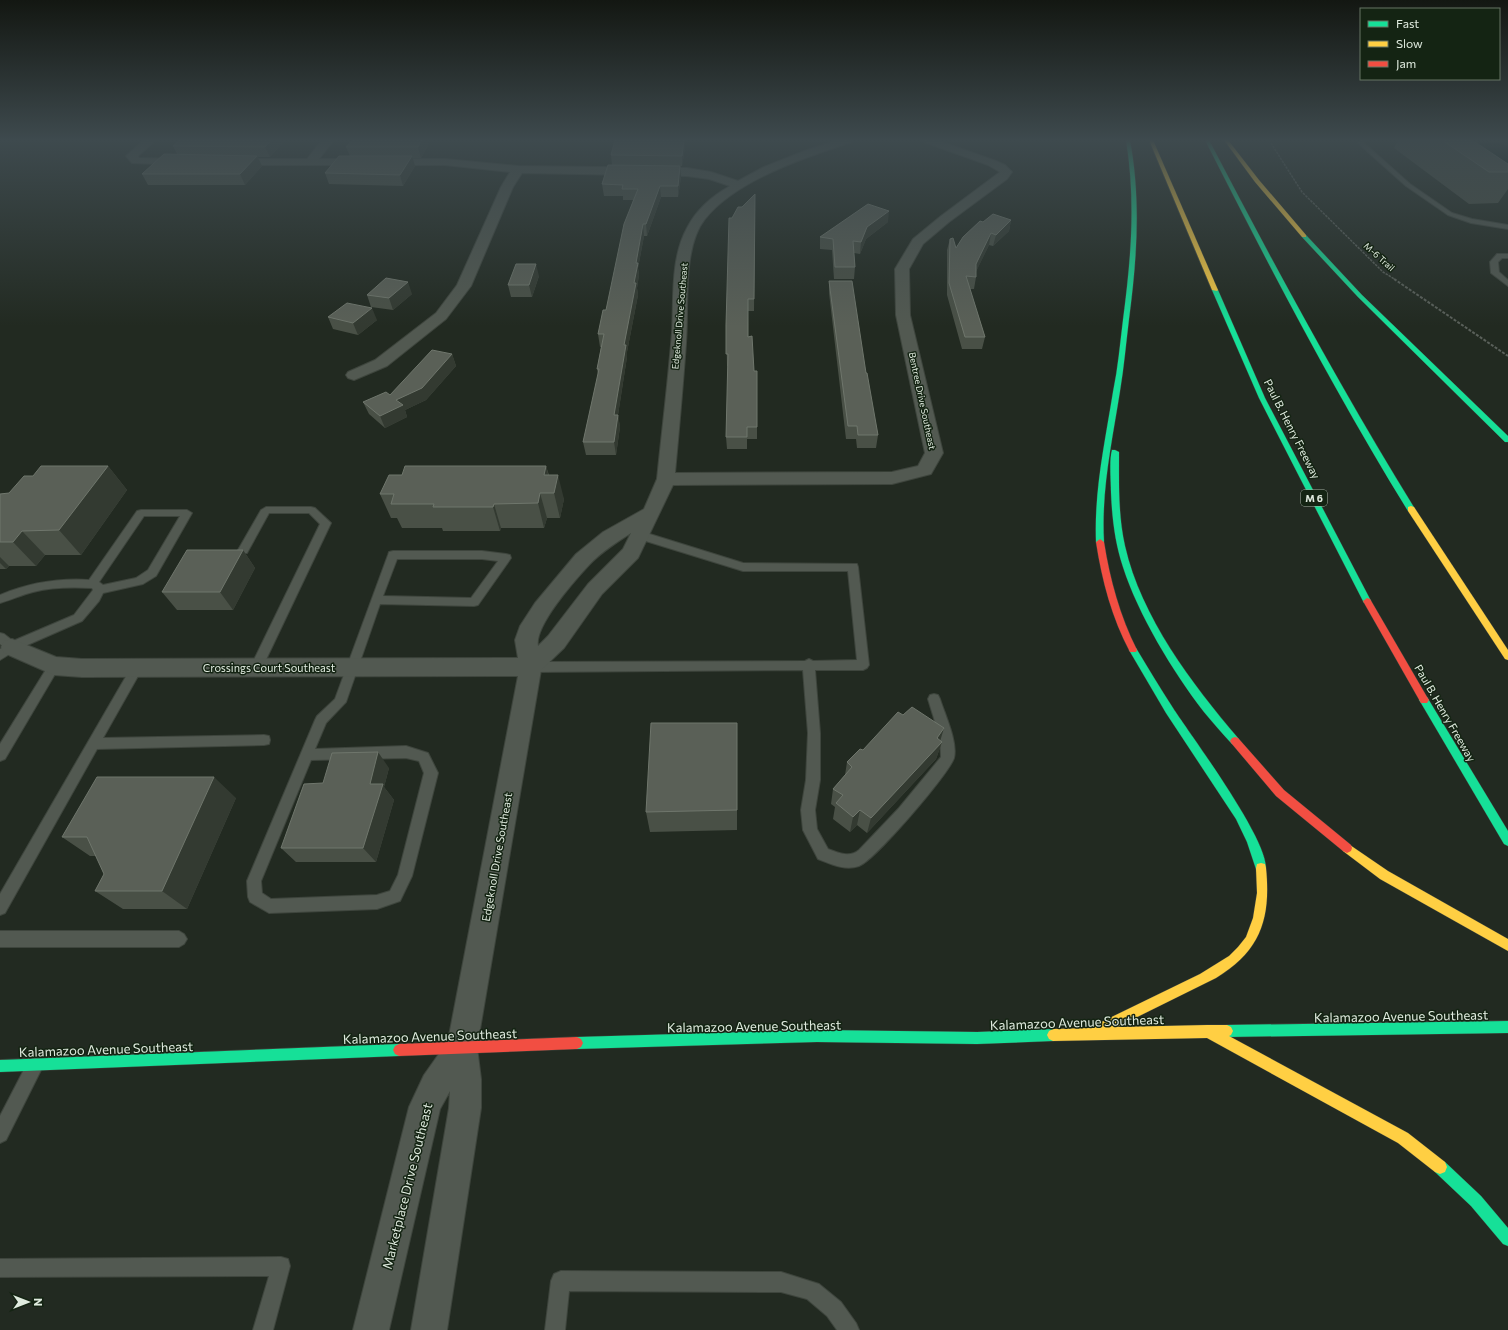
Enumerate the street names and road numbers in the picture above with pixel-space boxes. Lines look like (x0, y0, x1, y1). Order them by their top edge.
street label: M-6 Trail (1362, 240, 1397, 273)
street label: Edgeknoll Drive Southeast (669, 262, 690, 370)
street label: Bentree Drive Southeast (907, 351, 938, 451)
street label: Paul B. Henry Freeway (1262, 377, 1323, 481)
road number: M 6 (1301, 490, 1327, 506)
street label: Crossings Court Southeast (203, 661, 336, 674)
street label: Paul B. Henry Freeway (1412, 662, 1479, 764)
street label: Edgeknoll Drive Southeast (479, 791, 514, 922)
street label: Kalamazoo Avenue Southeast (1314, 1006, 1488, 1026)
street label: Kalamazoo Avenue Southeast (990, 1011, 1164, 1033)
street label: Kalamazoo Avenue Southeast (667, 1016, 841, 1036)
street label: Kalamazoo Avenue Southeast (343, 1025, 517, 1047)
street label: Kalamazoo Avenue Southeast (19, 1038, 193, 1060)
street label: Marketplace Drive Southeast (379, 1101, 435, 1271)

